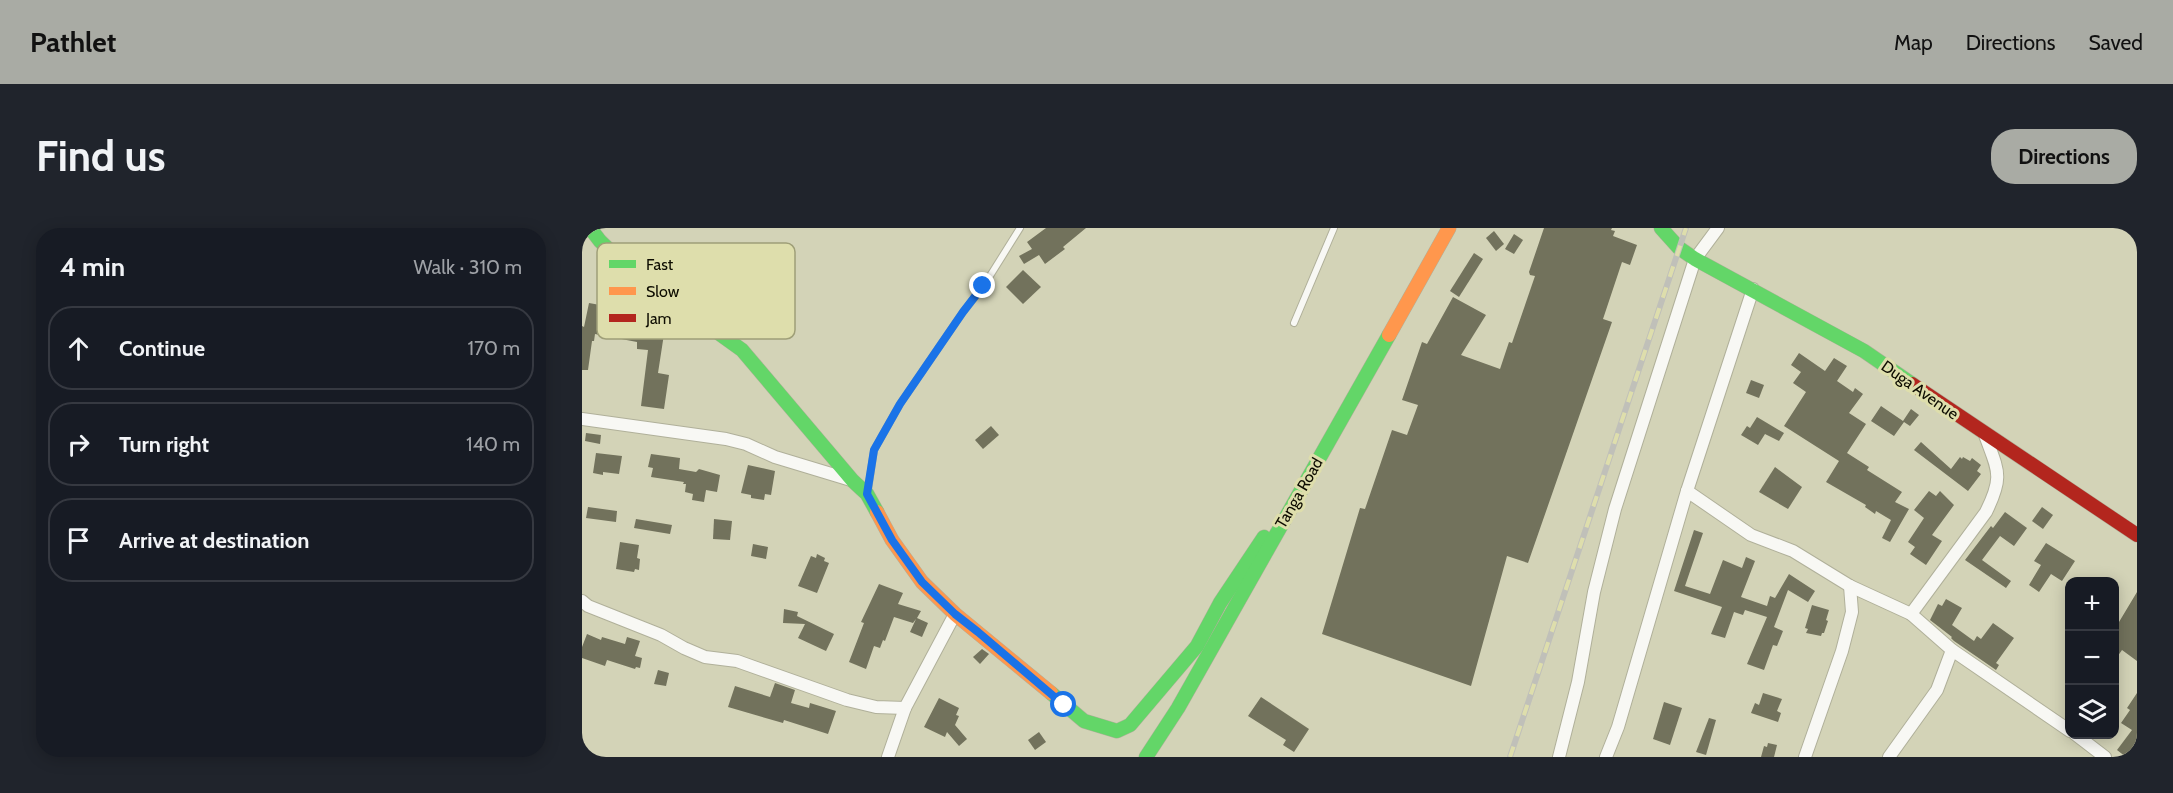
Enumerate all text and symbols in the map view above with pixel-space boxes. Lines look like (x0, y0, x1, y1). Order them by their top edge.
text: Pathlet (30, 25, 116, 59)
text: Map (1894, 30, 1933, 55)
text: Directions (1966, 30, 2055, 55)
text: Saved (2088, 30, 2143, 55)
button: Directions (1991, 129, 2137, 184)
text: Find us (36, 130, 165, 182)
legend (597, 243, 795, 339)
text: 4 min (60, 251, 125, 283)
text: Walk · 310 m (414, 255, 522, 279)
text: Fast (646, 255, 674, 274)
route end (969, 272, 995, 298)
text: Slow (646, 282, 680, 301)
text: Jam (645, 309, 672, 328)
icon: ahead (62, 332, 95, 365)
text: Continue (119, 335, 205, 362)
text: 170 m (468, 336, 520, 360)
street label: Duga Avenue (1878, 356, 1962, 424)
icon: right (62, 428, 95, 461)
text: Turn right (119, 431, 209, 458)
text: 140 m (466, 432, 520, 456)
street label: Tanga Road (1271, 454, 1327, 532)
icon: arrive (62, 524, 95, 557)
text: Arrive at destination (119, 527, 309, 554)
map controls (2065, 577, 2119, 739)
button: + (2065, 577, 2119, 631)
button: − (2065, 631, 2119, 685)
button: layers (2065, 685, 2119, 739)
route start (1050, 691, 1076, 717)

